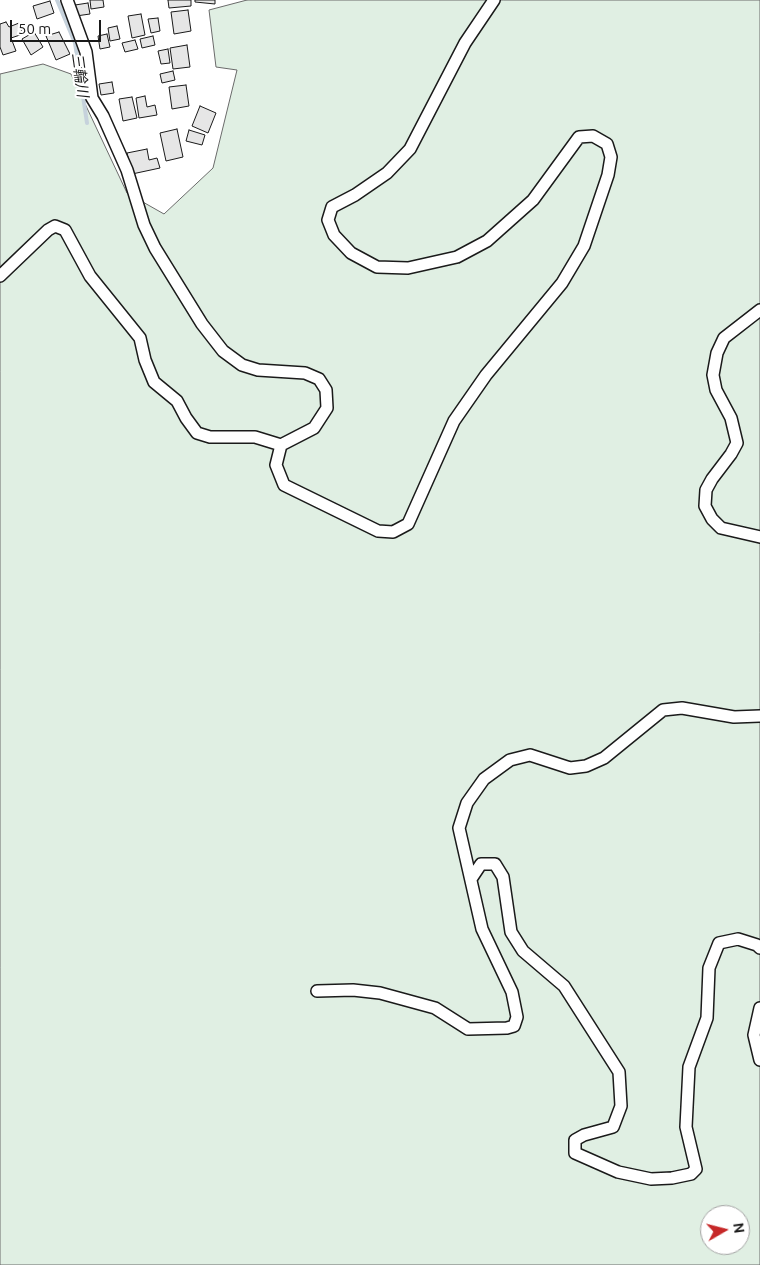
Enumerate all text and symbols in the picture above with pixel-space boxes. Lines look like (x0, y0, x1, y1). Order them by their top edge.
scale bar (12, 10, 104, 42)
text: 50 m (18, 20, 51, 37)
water label: 三輪川 (68, 51, 92, 99)
north arrow (700, 1205, 750, 1255)
text: N (730, 1222, 748, 1234)

